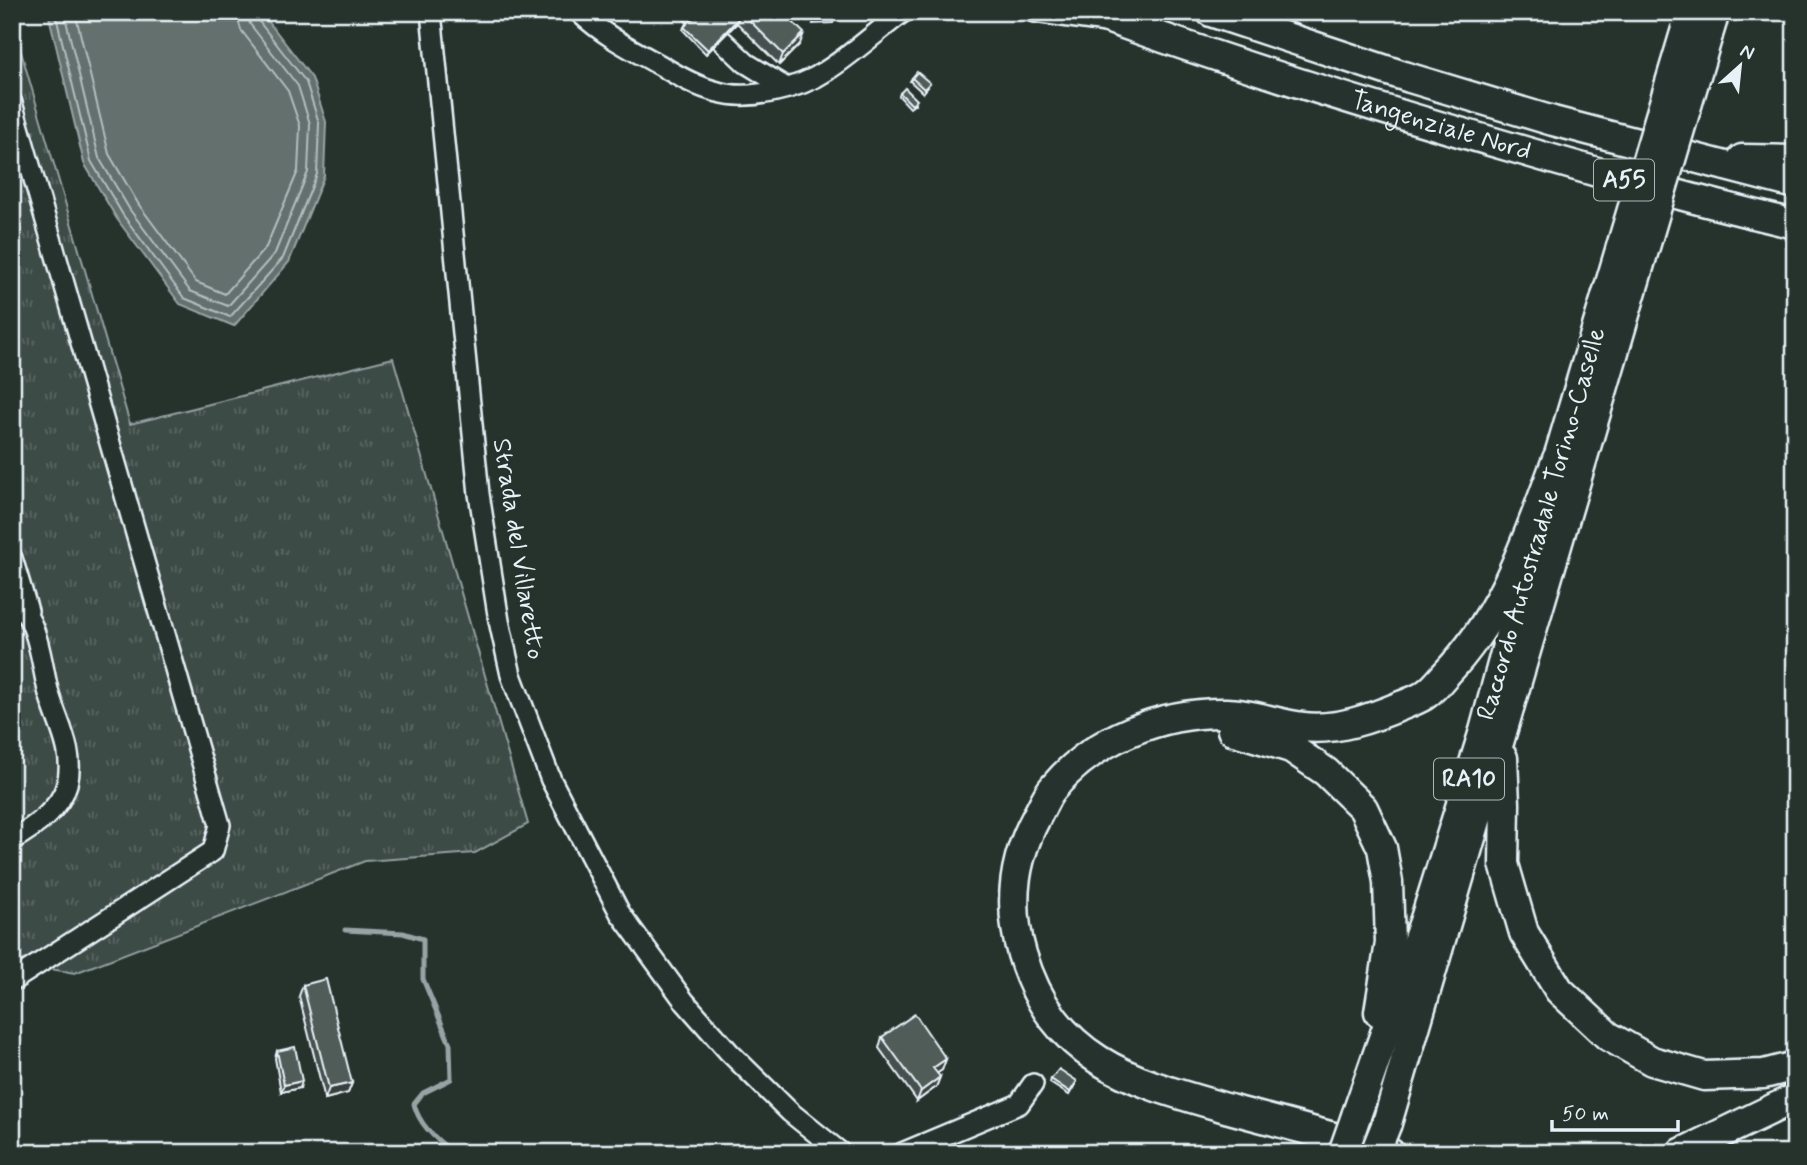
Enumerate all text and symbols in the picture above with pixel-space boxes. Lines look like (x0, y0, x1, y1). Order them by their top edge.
north arrow (1706, 32, 1776, 102)
text: N (1736, 38, 1758, 66)
street label: Tangenziale Nord (1346, 83, 1535, 169)
road number: A55 (1594, 160, 1654, 200)
street label: Raccordo Autostradale Torino-Caselle (1470, 324, 1614, 724)
street label: Strada del Villaretto (484, 436, 552, 662)
road number: RA10 (1434, 758, 1504, 800)
scale bar (1552, 1088, 1678, 1132)
text: 50 m (1562, 1100, 1609, 1128)

